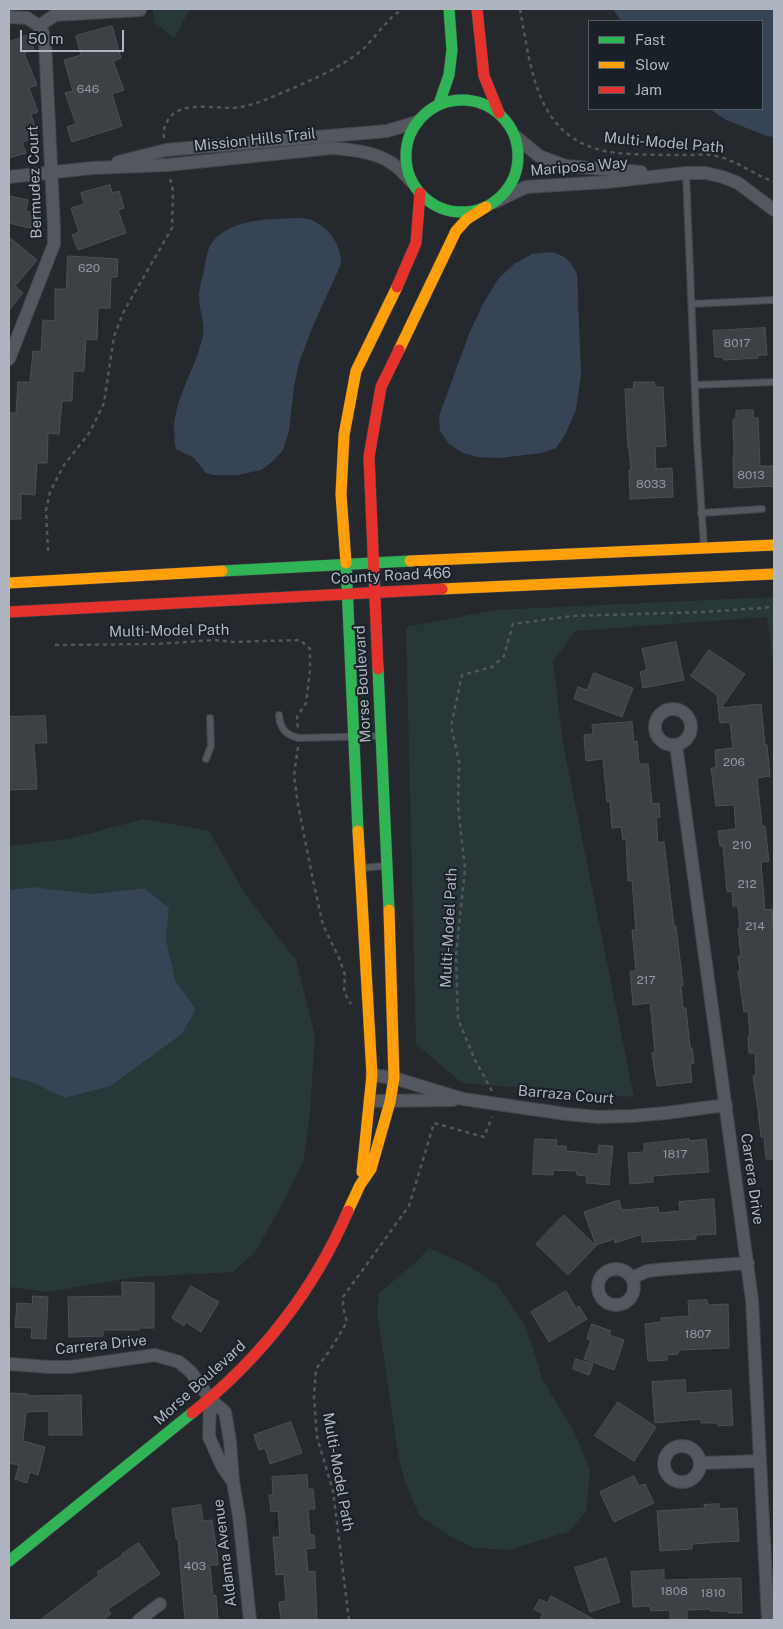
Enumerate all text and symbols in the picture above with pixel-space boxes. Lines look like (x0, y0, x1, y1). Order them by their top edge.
scale bar (22, 20, 126, 52)
legend (588, 20, 763, 110)
text: 50 m (28, 30, 63, 47)
text: Fast (635, 31, 665, 48)
text: Slow (635, 56, 669, 73)
text: Jam (635, 81, 662, 98)
house number: 646 (77, 82, 99, 96)
street label: Bermudez Court (24, 125, 46, 239)
street label: Mission Hills Trail (193, 125, 317, 155)
street label: Multi-Model Path (603, 129, 725, 157)
street label: Mariposa Way (529, 154, 629, 180)
house number: 620 (78, 261, 100, 275)
house number: 8017 (723, 336, 751, 350)
house number: 8013 (737, 468, 765, 482)
house number: 8033 (636, 477, 666, 491)
street label: County Road 466 (330, 564, 452, 588)
street label: Multi-Model Path (109, 621, 229, 641)
street label: Morse Boulevard (351, 625, 375, 743)
house number: 206 (723, 755, 745, 769)
house number: 210 (732, 838, 752, 852)
street label: Multi-Model Path (437, 867, 461, 989)
house number: 212 (737, 877, 757, 891)
house number: 214 (745, 919, 765, 933)
house number: 217 (636, 973, 656, 987)
street label: Barraza Court (517, 1082, 615, 1108)
street label: Carrera Drive (737, 1132, 767, 1226)
house number: 1817 (663, 1147, 687, 1161)
house number: 1807 (685, 1327, 711, 1341)
street label: Carrera Drive (54, 1331, 148, 1359)
street label: Morse Boulevard (150, 1337, 250, 1429)
street label: Multi-Model Path (319, 1411, 357, 1533)
street label: Aldama Avenue (209, 1498, 241, 1608)
house number: 403 (184, 1559, 206, 1573)
house number: 1808 (660, 1584, 688, 1598)
house number: 1810 (701, 1586, 725, 1600)

